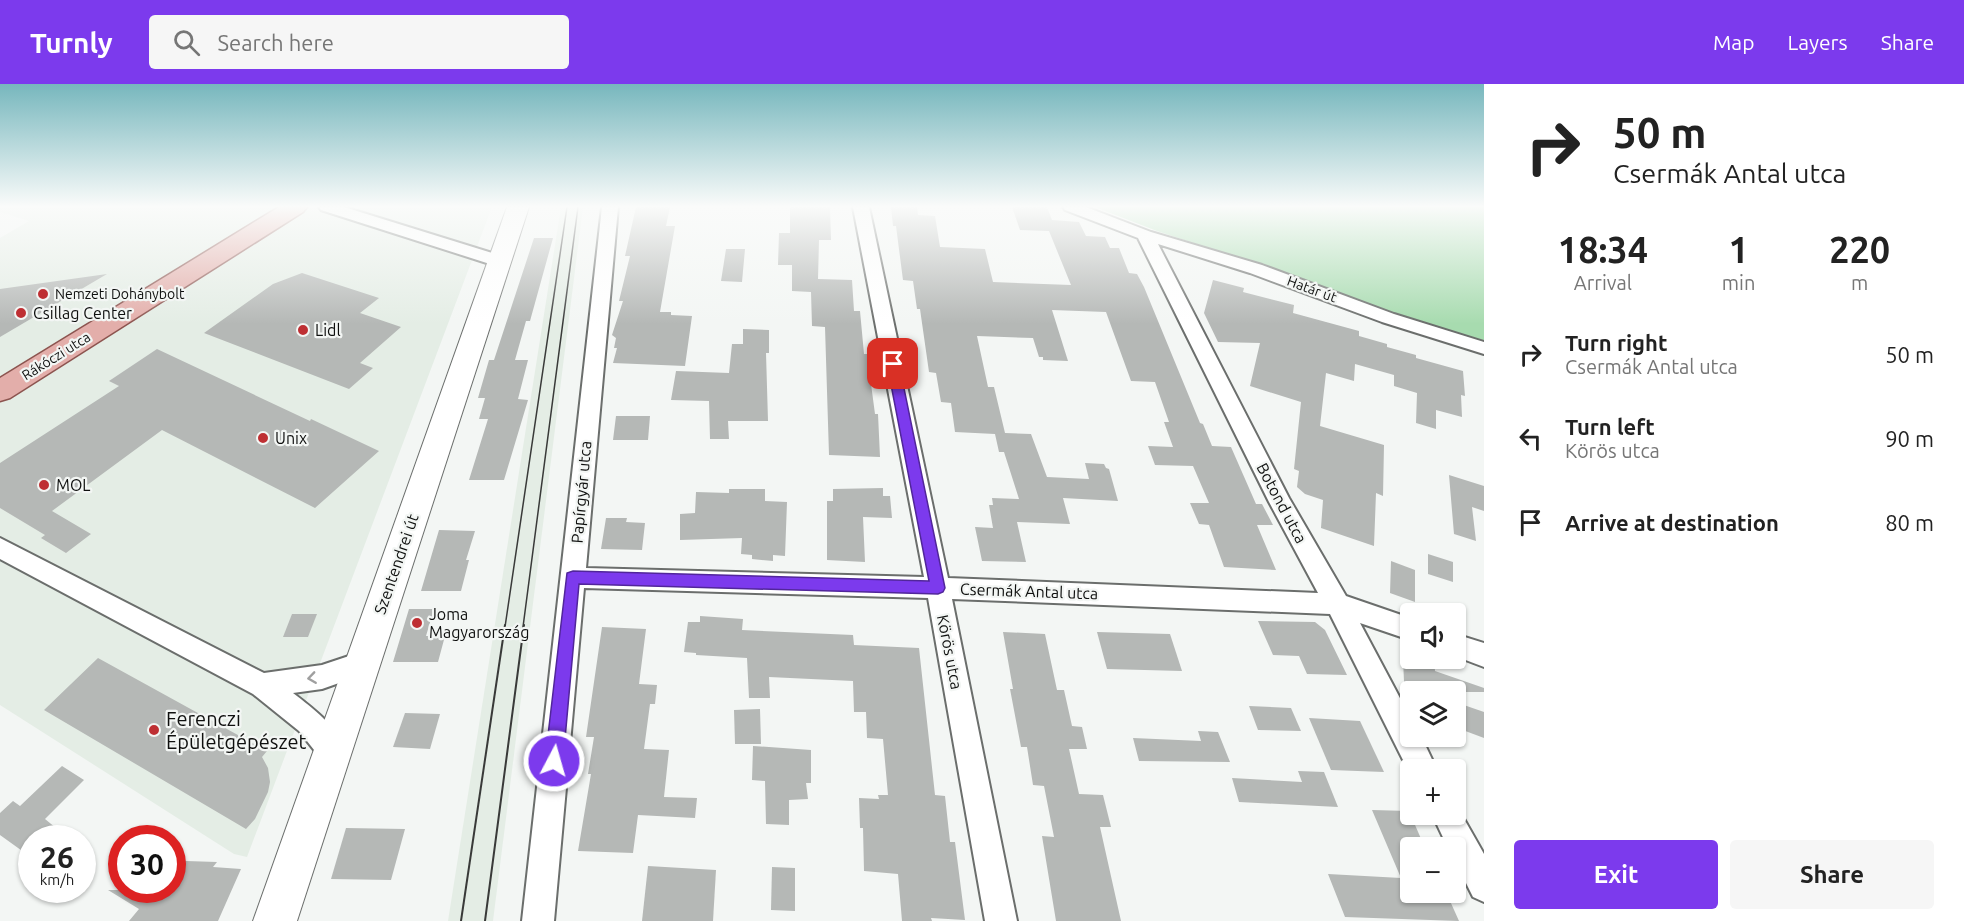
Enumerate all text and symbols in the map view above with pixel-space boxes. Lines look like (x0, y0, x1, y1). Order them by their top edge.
search box (149, 15, 569, 69)
icon: search (170, 26, 203, 59)
text: Turnly (30, 27, 113, 58)
text: Search here (218, 30, 334, 55)
text: Map (1713, 30, 1754, 54)
text: Layers (1787, 30, 1848, 54)
text: Share (1881, 30, 1934, 54)
icon: right (1514, 108, 1592, 186)
text: 50 m (1613, 109, 1707, 156)
text: Csermák Antal utca (1613, 158, 1846, 188)
text: 18:34 (1558, 229, 1648, 270)
text: 1 (1728, 229, 1749, 270)
text: 220 (1829, 229, 1890, 270)
text: Arrival (1574, 271, 1632, 294)
text: min (1722, 271, 1755, 294)
text: m (1851, 271, 1868, 294)
street label: Határ út (1285, 273, 1339, 306)
place label: Nemzeti Dohánybolt (55, 286, 185, 302)
marker: Nemzeti Dohánybolt (36, 287, 50, 301)
place label: Csillag Center (33, 304, 132, 322)
marker: Csillag Center (14, 306, 28, 320)
place label: Lidl (315, 321, 341, 339)
marker: Lidl (296, 323, 310, 337)
street label: Rákóczi utca (19, 329, 93, 383)
text: Turn right (1565, 330, 1667, 355)
pin (867, 338, 918, 389)
icon: right (1514, 338, 1547, 371)
text: 50 m (1885, 342, 1934, 367)
icon: arrive (876, 347, 909, 380)
text: Csermák Antal utca (1565, 355, 1738, 378)
text: Turn left (1565, 414, 1655, 439)
icon: left (1514, 422, 1547, 455)
text: 90 m (1885, 426, 1934, 451)
place label: Unix (275, 429, 307, 447)
marker: Unix (256, 431, 270, 445)
text: Körös utca (1565, 439, 1660, 462)
street label: Papírgyár utca (568, 440, 594, 544)
street label: Botond utca (1253, 460, 1311, 546)
place label: MOL (56, 476, 90, 494)
marker: MOL (37, 478, 51, 492)
icon: arrive (1514, 506, 1547, 539)
text: Arrive at destination (1565, 510, 1779, 535)
text: 80 m (1885, 510, 1934, 535)
street label: Szentendrei út (370, 511, 422, 617)
street label: Csermák Antal utca (960, 580, 1098, 602)
map controls (1400, 603, 1466, 903)
button: sound (1400, 603, 1466, 669)
place label: Joma Magyarország (429, 605, 529, 641)
street label: Körös utca (934, 613, 966, 691)
marker: Joma Magyarország (410, 616, 424, 630)
one-way arrow (308, 671, 317, 683)
button: layers (1400, 681, 1466, 747)
place label: Ferenczi Épületgépészet (166, 707, 306, 753)
marker: Ferenczi Épületgépészet (147, 723, 161, 737)
position arrow (522, 729, 586, 793)
button: + (1400, 759, 1466, 825)
speed limit sign: 30 (108, 825, 186, 903)
button: − (1400, 837, 1466, 903)
text: 26 (40, 840, 74, 874)
button: Exit (1514, 840, 1718, 909)
button: Share (1730, 840, 1934, 909)
text: km/h (40, 871, 74, 888)

